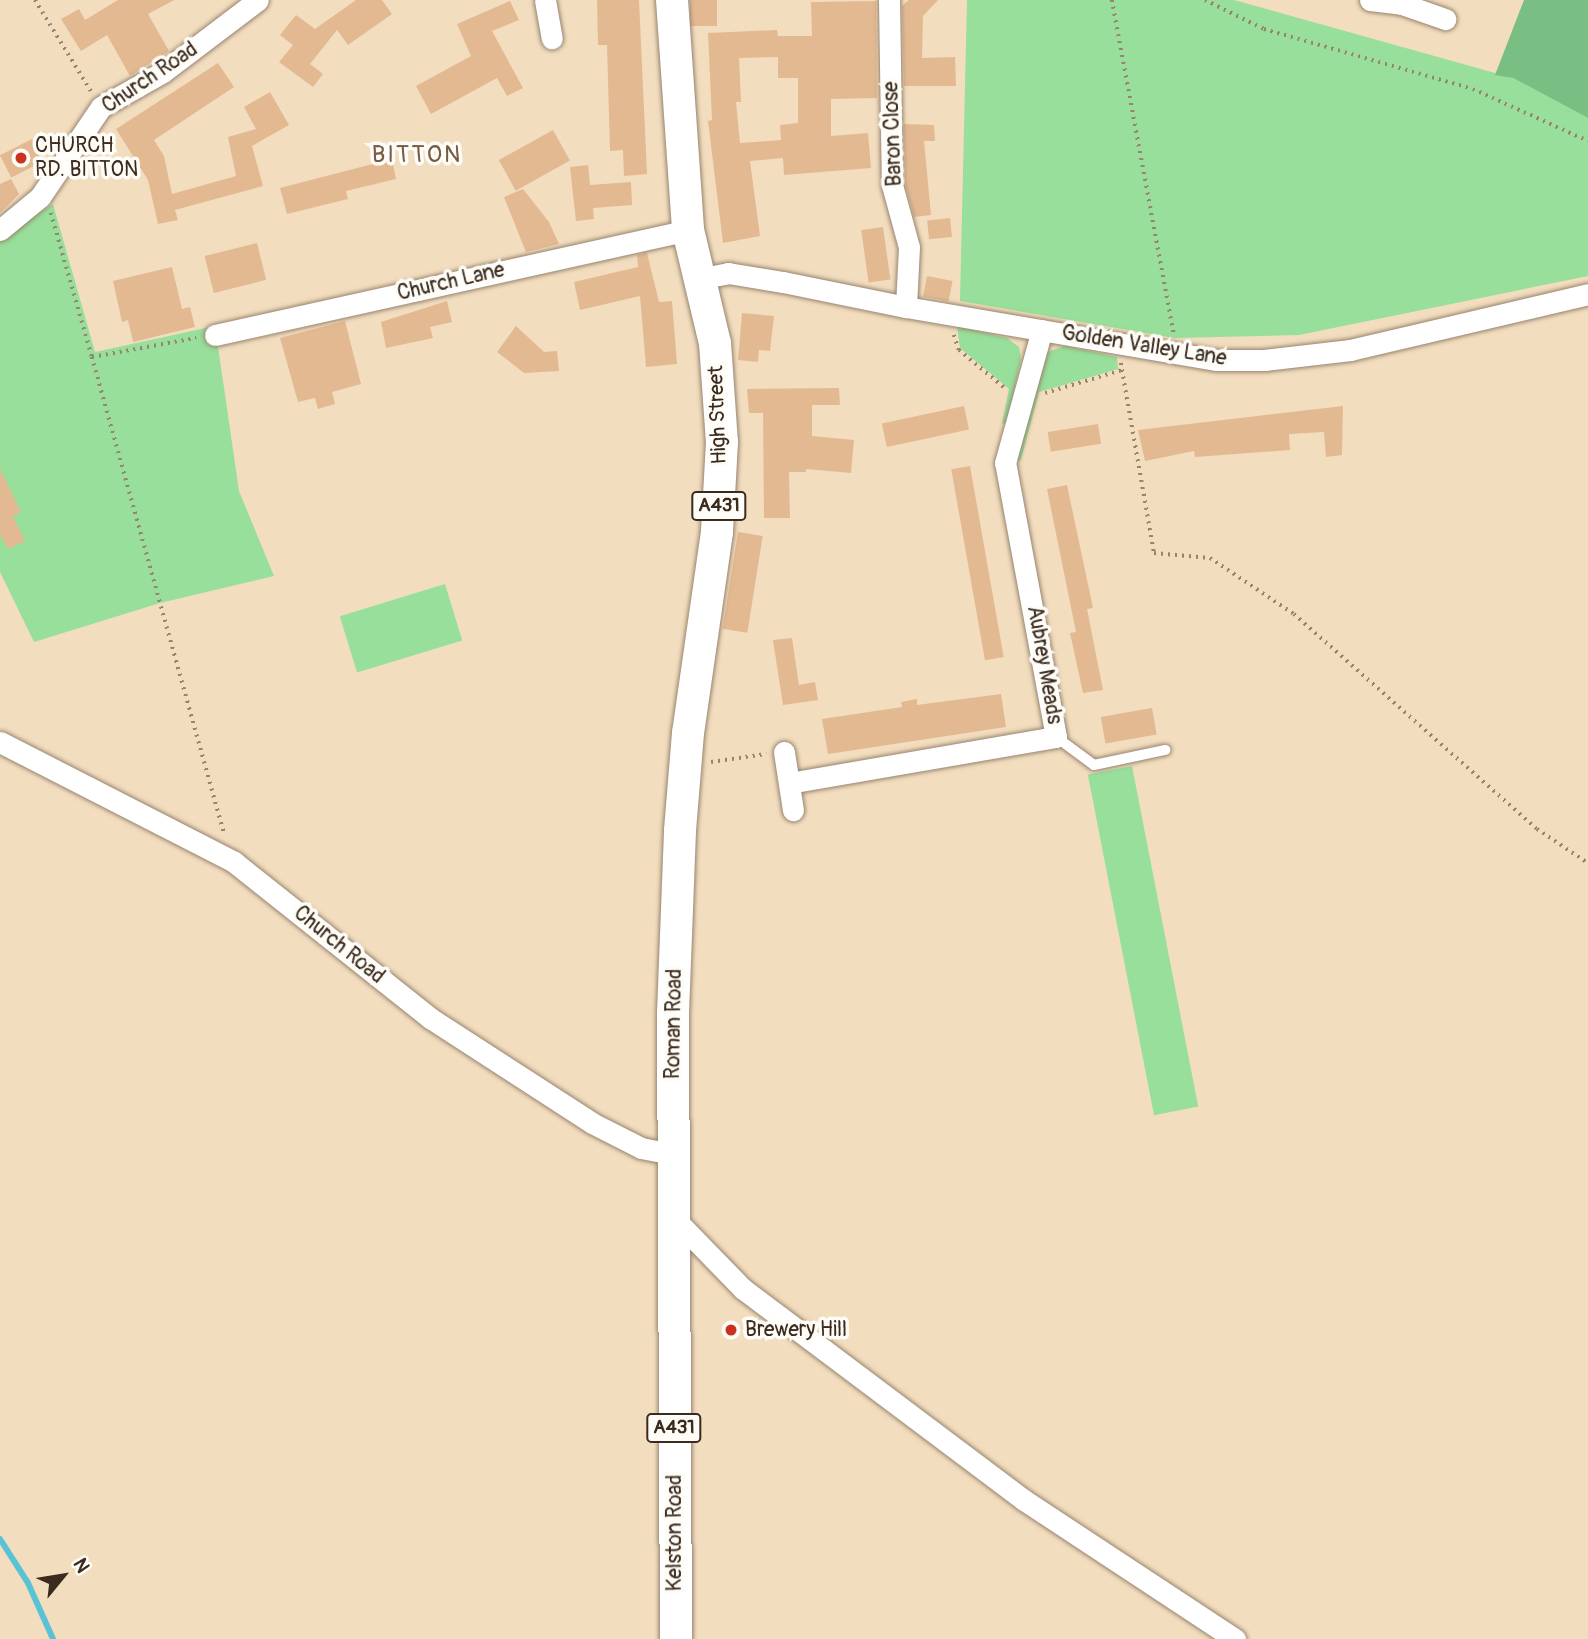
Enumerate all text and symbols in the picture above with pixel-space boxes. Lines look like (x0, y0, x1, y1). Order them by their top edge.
street label: Church Road (98, 37, 202, 119)
street label: Baron Close (879, 81, 907, 187)
place label: CHURCH RD. BITTON (35, 133, 138, 183)
district label: BITTON (373, 141, 461, 169)
marker: CHURCH RD. BITTON (13, 150, 29, 166)
street label: Church Lane (395, 257, 507, 307)
street label: Golden Valley Lane (1060, 321, 1228, 371)
street label: High Street (704, 365, 732, 465)
road number: A431 (691, 491, 747, 522)
street label: Aubrey Meads (1021, 604, 1067, 726)
street label: Church Road (289, 901, 389, 989)
street label: Roman Road (660, 969, 688, 1079)
place label: Brewery Hill (745, 1317, 847, 1343)
marker: Brewery Hill (723, 1322, 739, 1338)
road number: A431 (646, 1412, 702, 1444)
street label: Kelston Road (662, 1475, 688, 1591)
north arrow (28, 1541, 98, 1611)
text: N (68, 1554, 95, 1577)

